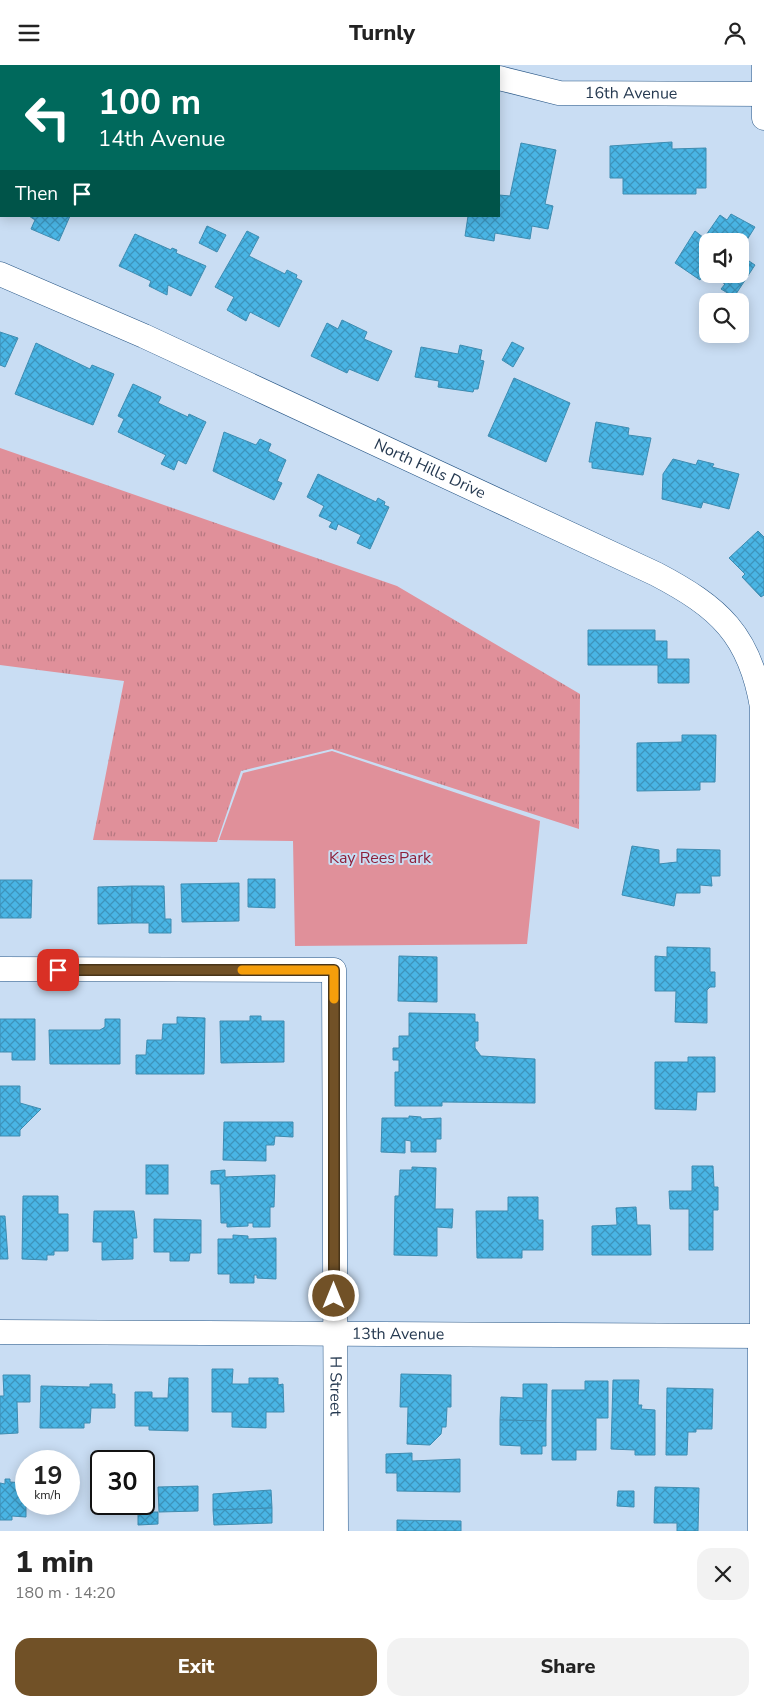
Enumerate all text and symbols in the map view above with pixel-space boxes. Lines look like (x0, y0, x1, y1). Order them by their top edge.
text: Turnly (349, 18, 415, 48)
icon: menu (15, 19, 43, 47)
icon: person (721, 19, 749, 47)
text: 100 m (98, 79, 201, 126)
street label: 16th Avenue (585, 82, 677, 105)
icon: left (15, 85, 80, 150)
text: 14th Avenue (98, 124, 225, 154)
icon: arrive (68, 180, 96, 208)
text: Then (15, 181, 58, 207)
map controls (699, 233, 749, 343)
button: sound (699, 233, 749, 283)
button: search (699, 293, 749, 343)
street label: North Hills Drive (370, 433, 489, 504)
park label: Kay Rees Park (329, 847, 432, 869)
pin (37, 949, 79, 991)
icon: arrive (44, 956, 72, 984)
position arrow (307, 1269, 359, 1321)
street label: 13th Avenue (352, 1323, 444, 1345)
street label: H Street (324, 1356, 347, 1416)
speed limit sign: 30 (90, 1450, 155, 1515)
text: 19 (32, 1459, 63, 1493)
text: km/h (34, 1487, 61, 1503)
text: 1 min (15, 1542, 94, 1583)
button: close (697, 1548, 749, 1600)
text: 180 m · 14:20 (15, 1582, 116, 1604)
button: Exit (15, 1638, 377, 1696)
button: Share (387, 1638, 749, 1696)

